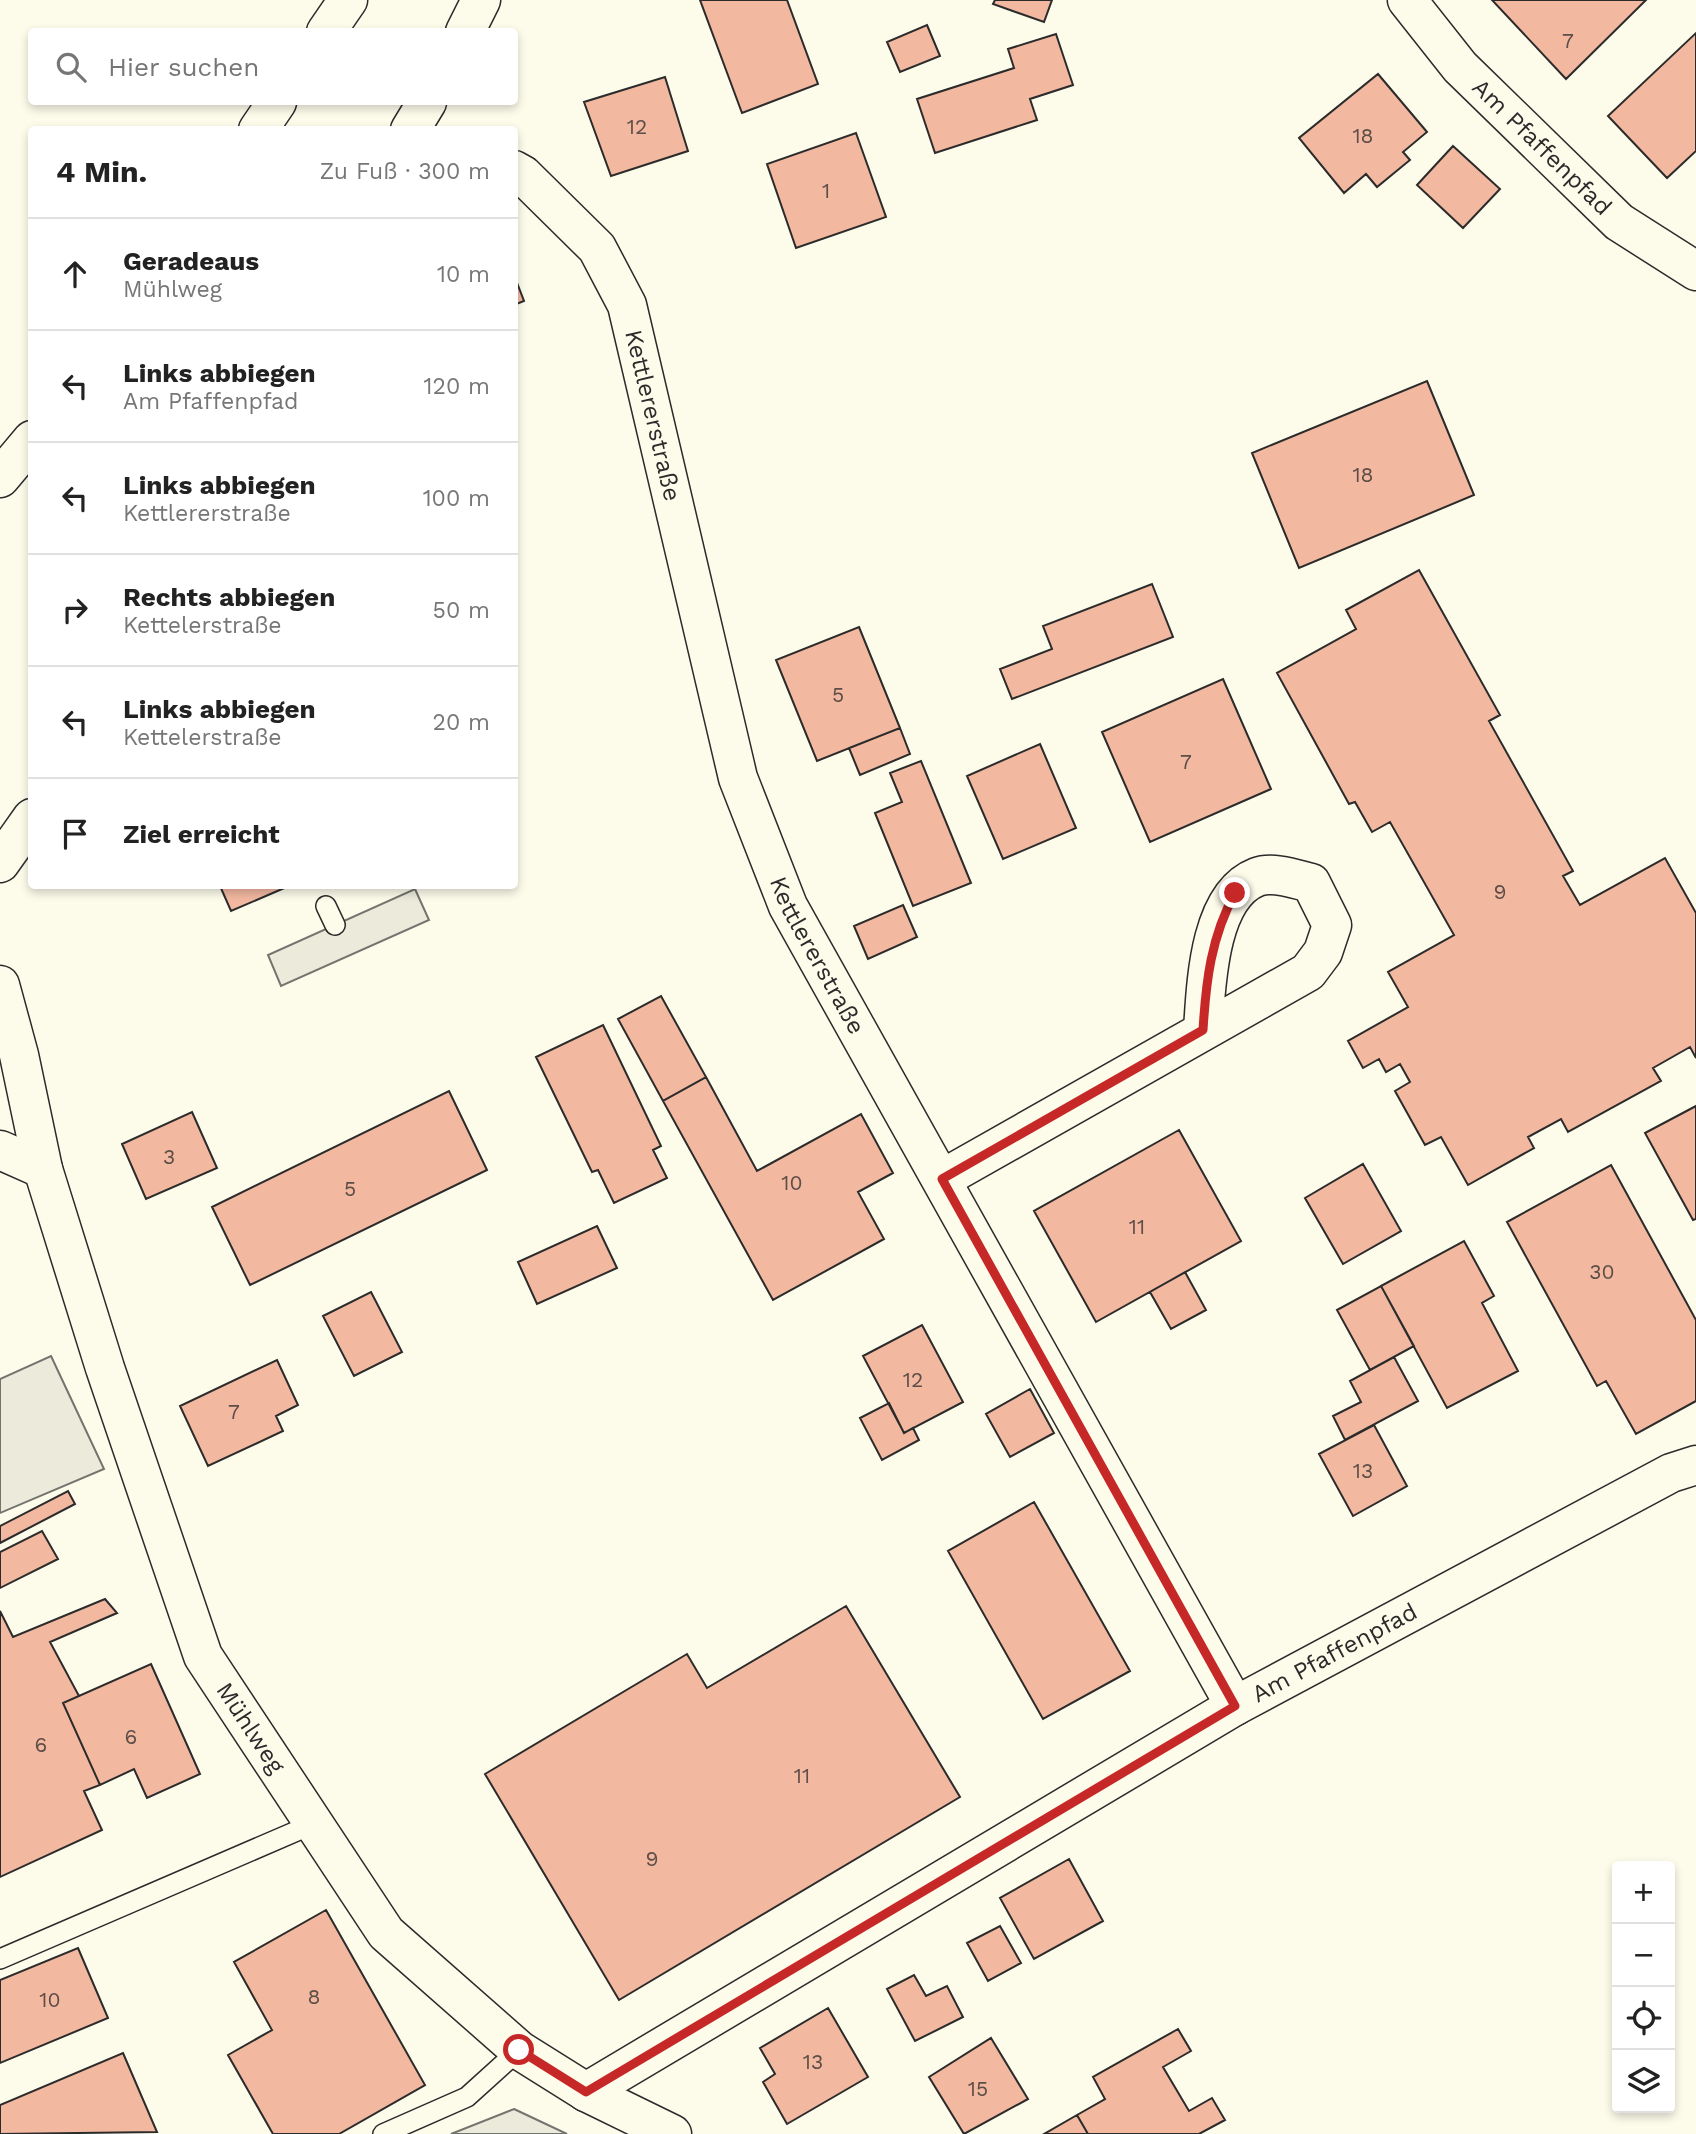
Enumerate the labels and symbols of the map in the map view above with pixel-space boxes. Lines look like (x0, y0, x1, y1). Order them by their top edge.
house number: 7 (1562, 28, 1574, 53)
street label: Am Pfaffenpfad (1467, 73, 1617, 221)
house number: 12 (627, 114, 647, 139)
house number: 18 (1352, 123, 1374, 148)
house number: 1 (822, 178, 830, 203)
street label: Kettlererstraße (619, 327, 687, 504)
house number: 18 (1352, 462, 1374, 487)
house number: 5 (832, 682, 844, 707)
house number: 7 (1180, 749, 1192, 774)
street label: Kettlererstraße (764, 873, 871, 1039)
route end (1219, 877, 1250, 908)
house number: 9 (1494, 879, 1506, 904)
house number: 3 (163, 1144, 175, 1169)
house number: 10 (781, 1170, 803, 1195)
house number: 5 (344, 1176, 356, 1201)
house number: 11 (1129, 1214, 1145, 1239)
house number: 30 (1589, 1259, 1615, 1284)
house number: 12 (903, 1367, 923, 1392)
house number: 7 (228, 1399, 240, 1424)
house number: 13 (1353, 1458, 1373, 1483)
street label: Am Pfaffenpfad (1247, 1597, 1422, 1708)
street label: Mühlweg (210, 1677, 291, 1779)
house number: 6 (125, 1724, 137, 1749)
house number: 6 (35, 1732, 47, 1757)
house number: 11 (794, 1763, 810, 1788)
house number: 9 (646, 1846, 658, 1871)
house number: 8 (308, 1984, 320, 2009)
house number: 10 (39, 1987, 61, 2012)
route start (503, 2034, 534, 2065)
house number: 13 (803, 2049, 823, 2074)
house number: 15 (968, 2076, 988, 2101)

